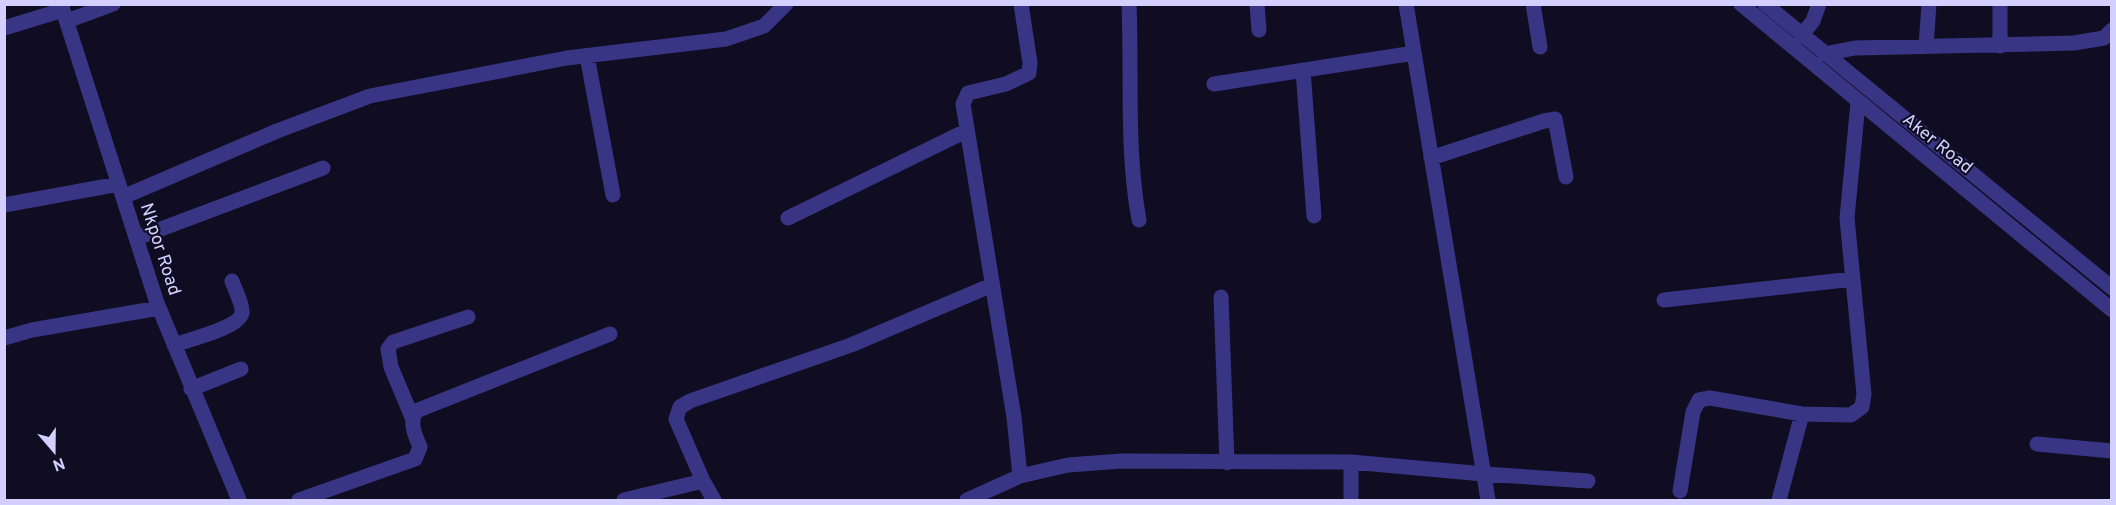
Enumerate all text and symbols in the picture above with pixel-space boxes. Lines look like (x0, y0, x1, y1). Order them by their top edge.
street label: Aker Road (1897, 109, 1977, 180)
street label: Nkpor Road (134, 200, 185, 299)
north arrow (24, 421, 84, 481)
text: N (50, 452, 67, 475)

